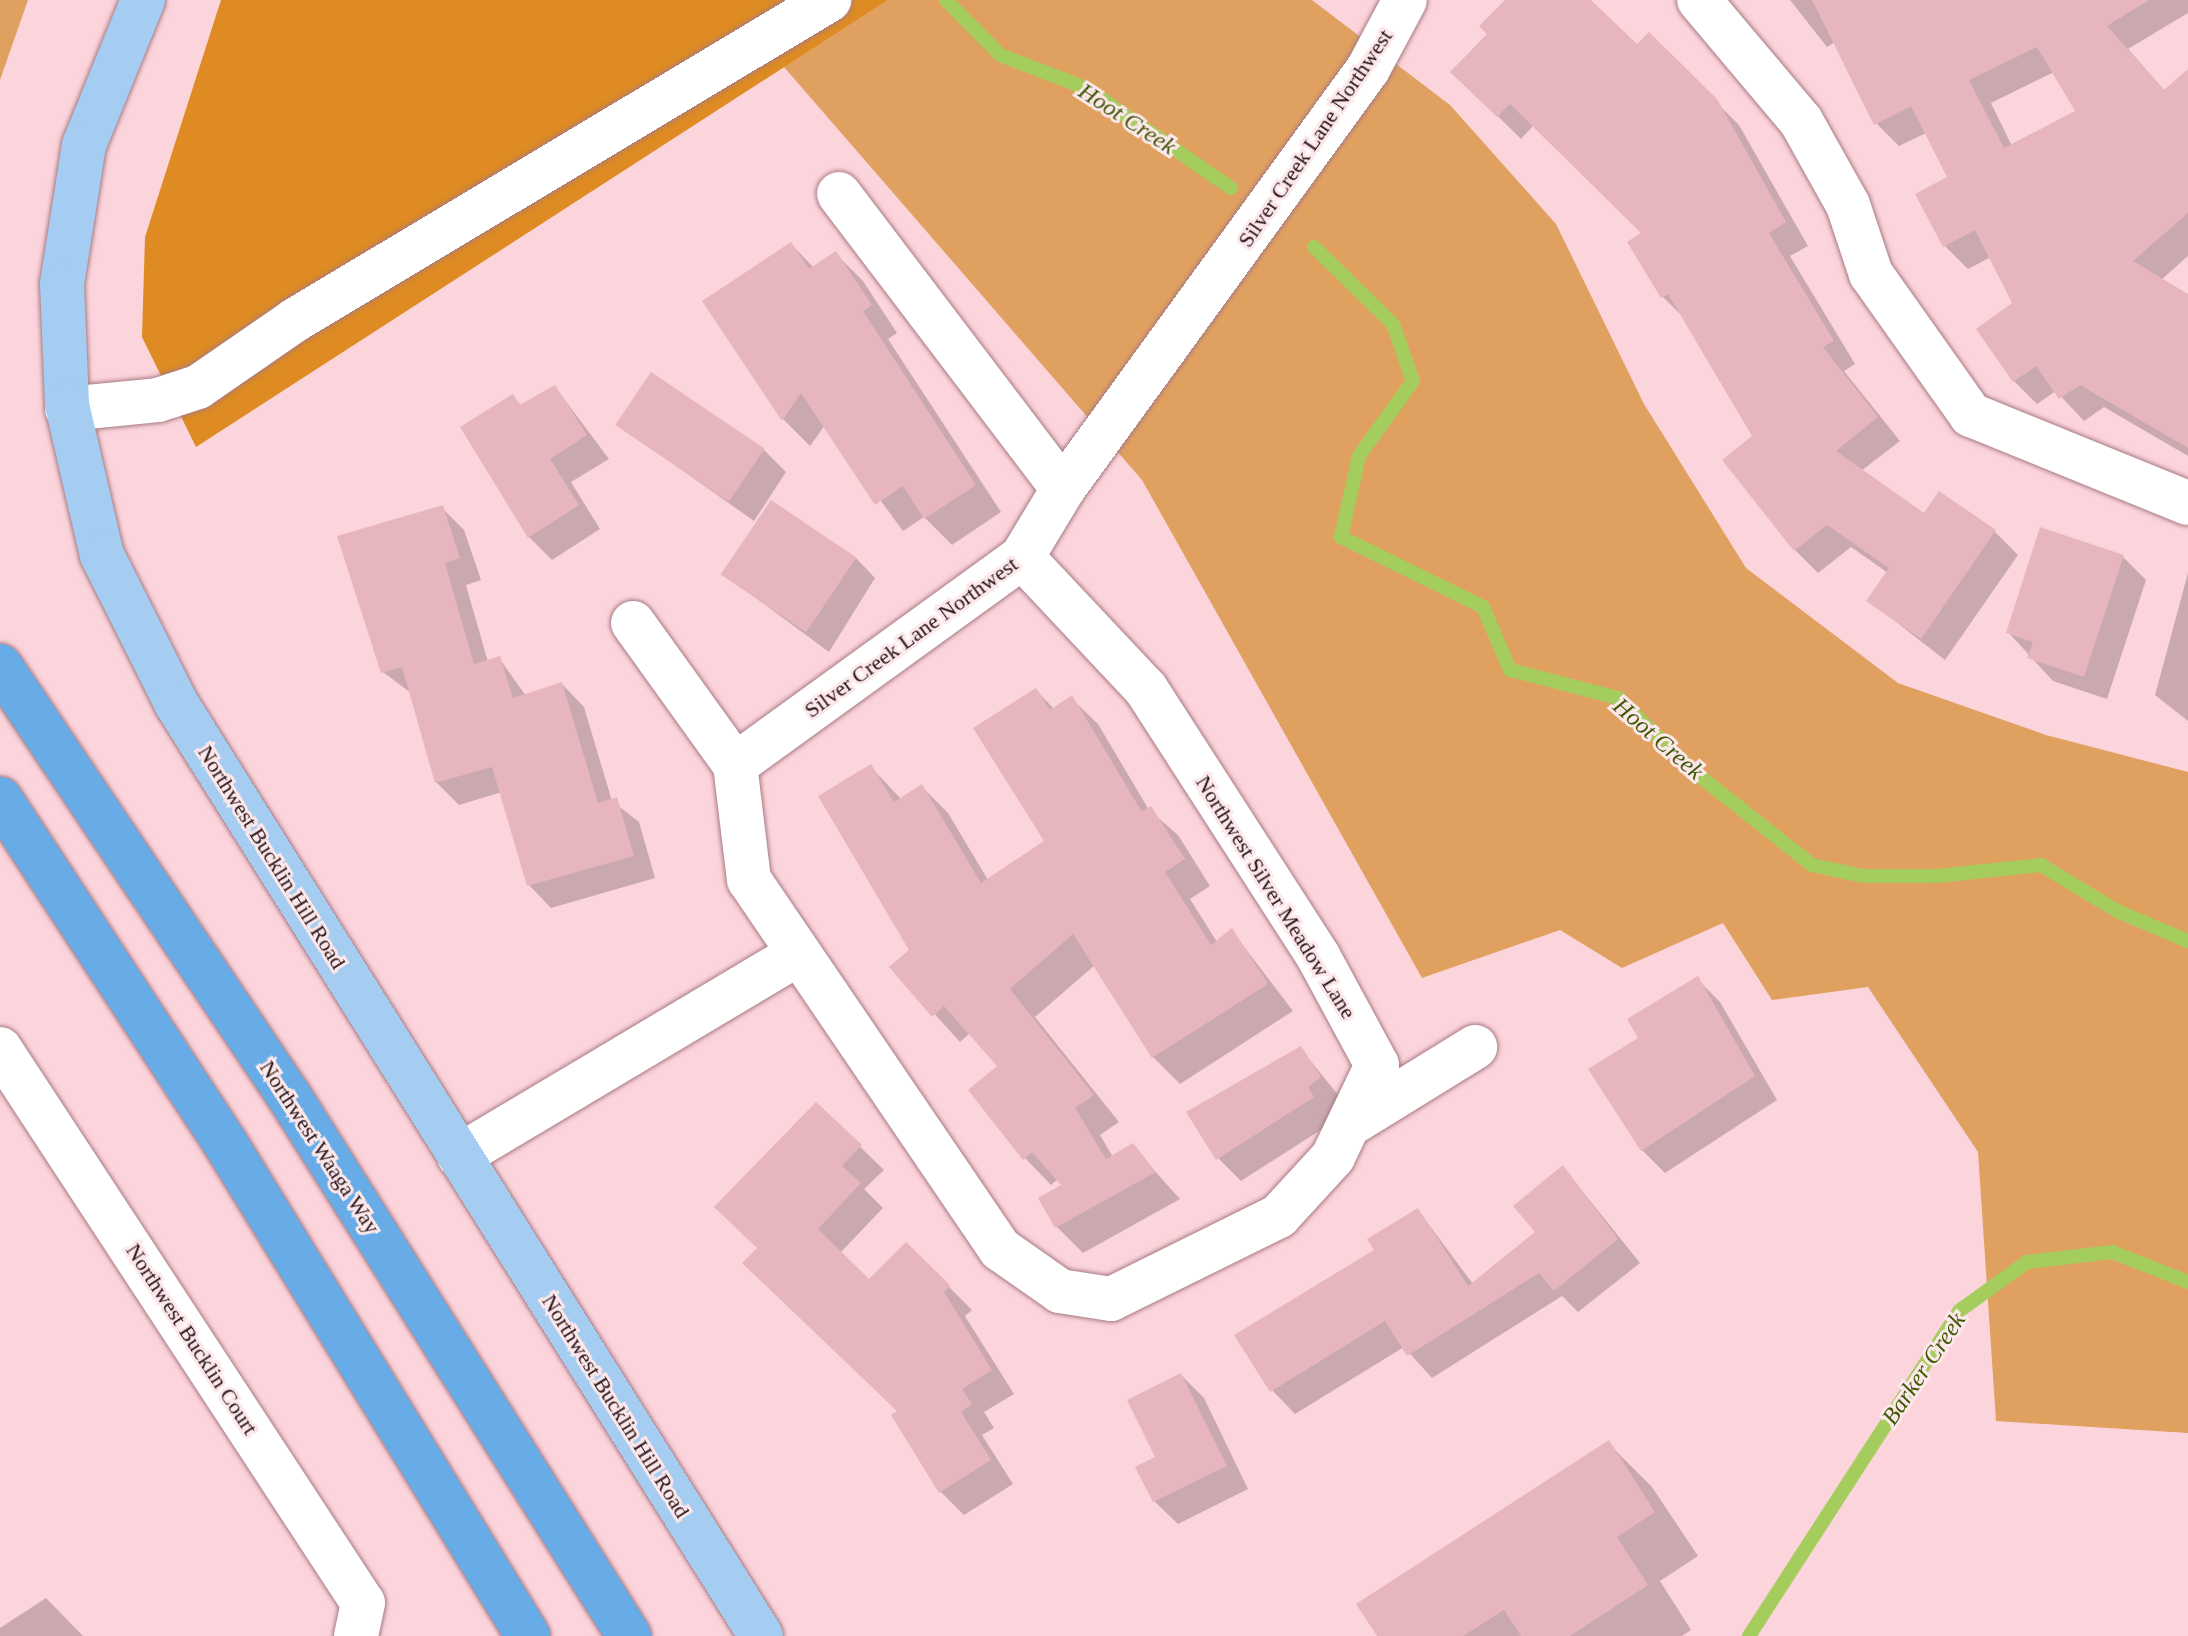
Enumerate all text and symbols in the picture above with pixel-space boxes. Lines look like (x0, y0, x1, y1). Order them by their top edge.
street label: Silver Creek Lane Northwest (1232, 24, 1398, 252)
water label: Hoot Creek (1073, 77, 1181, 161)
street label: Silver Creek Lane Northwest (799, 551, 1023, 723)
water label: Hoot Creek (1607, 692, 1709, 786)
street label: Northwest Bucklin Hill Road (192, 740, 352, 974)
street label: Northwest Silver Meadow Lane (1190, 771, 1362, 1023)
street label: Northwest Waaga Way (254, 1055, 386, 1239)
street label: Northwest Bucklin Court (120, 1239, 264, 1439)
street label: Northwest Bucklin Hill Road (536, 1289, 696, 1523)
water label: Barker Creek (1876, 1307, 1972, 1431)

